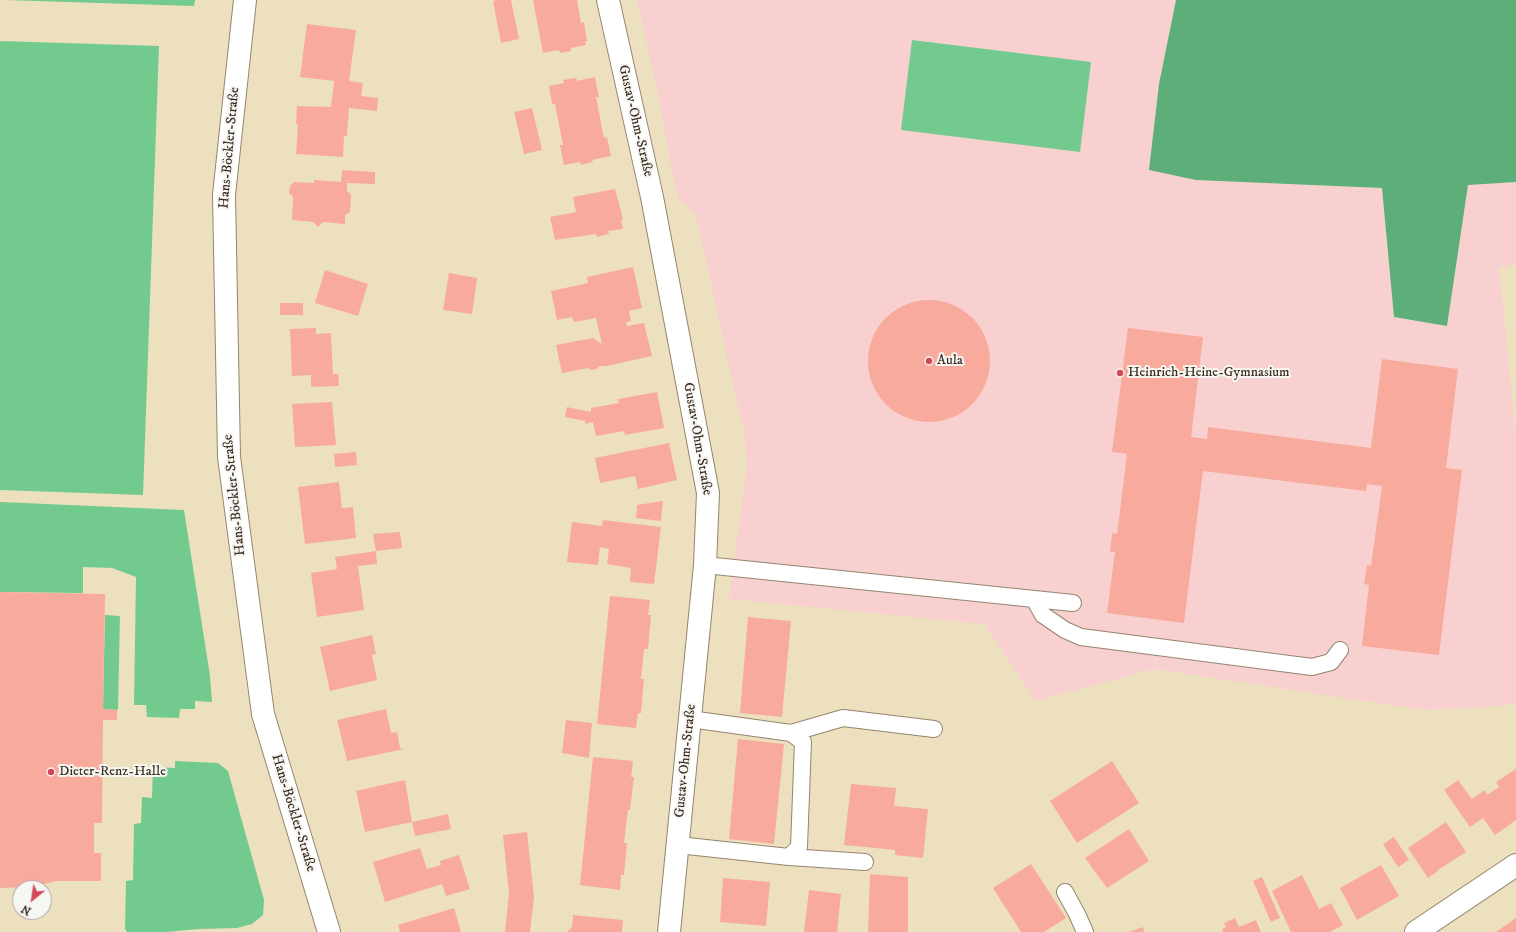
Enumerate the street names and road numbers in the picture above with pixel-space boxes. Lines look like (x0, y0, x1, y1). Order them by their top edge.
street label: Gustav-Ohm-Straße (614, 64, 656, 178)
street label: Hans-Böckler-Straße (216, 86, 244, 210)
street label: Gustav-Ohm-Straße (679, 381, 715, 497)
street label: Hans-Böckler-Straße (220, 433, 250, 557)
street label: Gustav-Ohm-Straße (672, 703, 700, 819)
street label: Hans-Böckler-Straße (267, 752, 319, 874)

